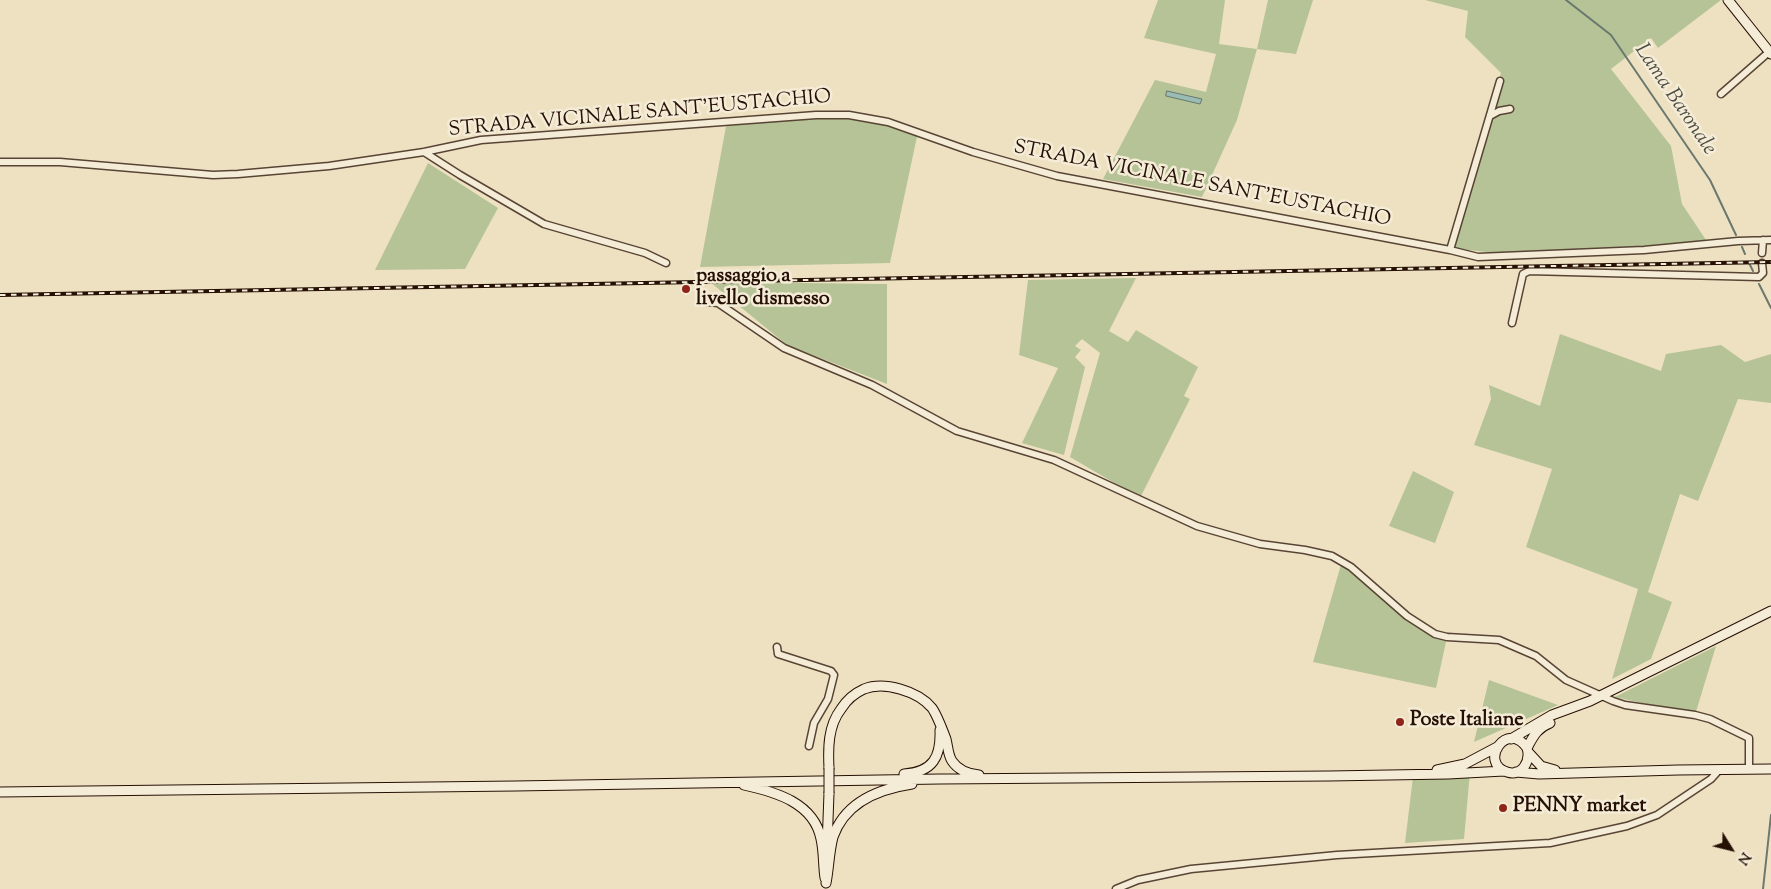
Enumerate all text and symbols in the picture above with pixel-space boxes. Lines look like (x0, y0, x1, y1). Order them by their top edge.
water label: Lama Baronale (1627, 39, 1721, 161)
street label: STRADA VICINALE SANT'EUSTACHIO (448, 86, 832, 144)
street label: STRADA VICINALE SANT'EUSTACHIO (1011, 137, 1393, 233)
place label: passaggio a livello dismesso (696, 266, 830, 313)
marker: passaggio a livello dismesso (680, 283, 692, 295)
place label: Poste Italiane (1410, 710, 1524, 734)
marker: Poste Italiane (1394, 716, 1406, 728)
place label: PENNY market (1513, 796, 1646, 820)
marker: PENNY market (1497, 802, 1509, 814)
north arrow (1706, 824, 1756, 874)
text: N (1732, 847, 1755, 868)

